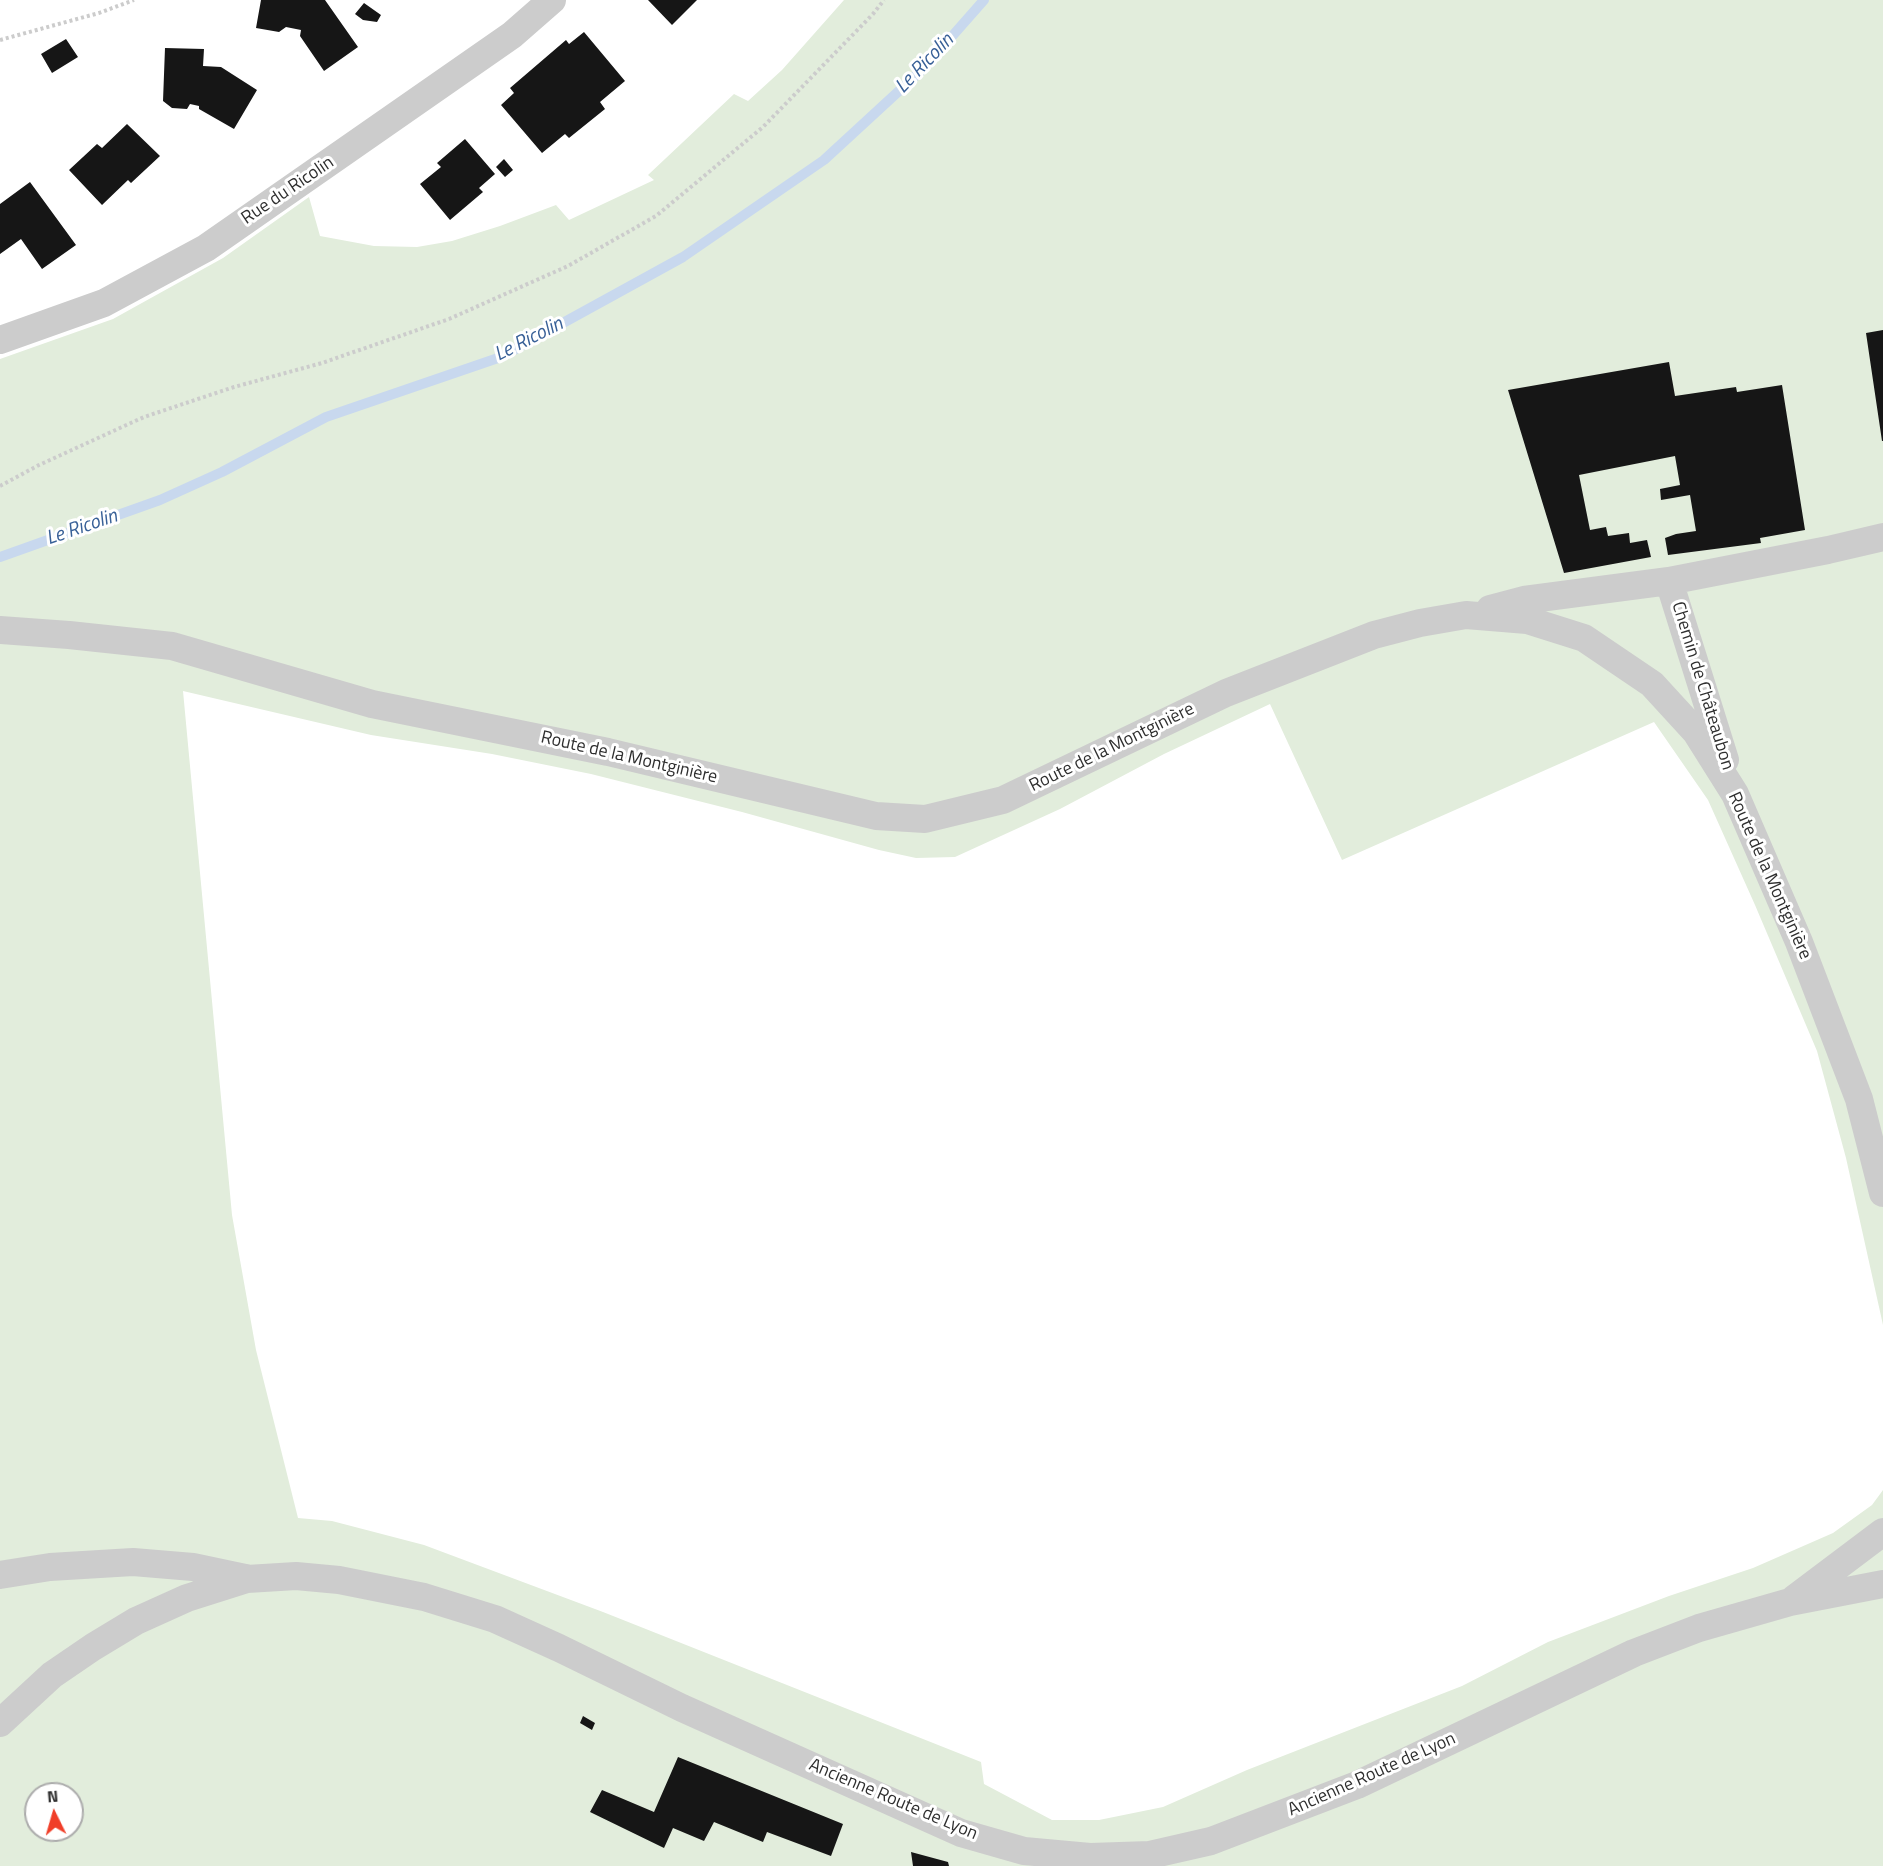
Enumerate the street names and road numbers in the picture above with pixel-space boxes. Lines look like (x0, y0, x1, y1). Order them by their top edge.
street label: Rue du Ricolin (238, 152, 338, 230)
street label: Chemin de Châteaubon (1666, 599, 1738, 773)
street label: Route de la Montginière (1026, 699, 1198, 797)
street label: Route de la Montginière (539, 727, 719, 789)
street label: Route de la Montginière (1722, 789, 1816, 963)
street label: Ancienne Route de Lyon (1285, 1728, 1459, 1822)
street label: Ancienne Route de Lyon (805, 1755, 981, 1845)

